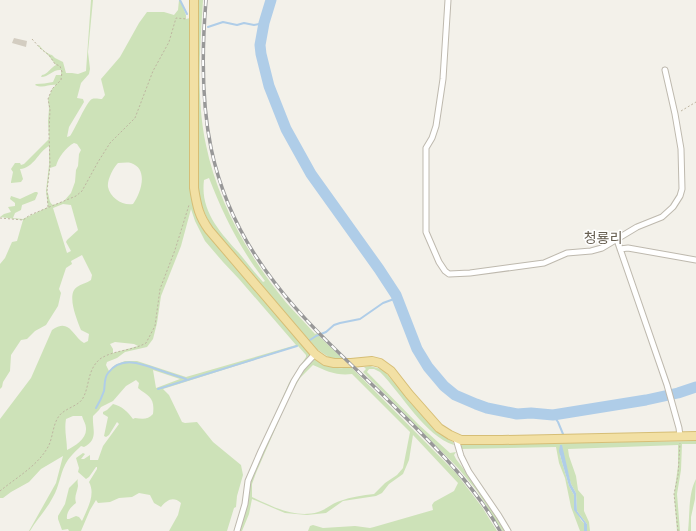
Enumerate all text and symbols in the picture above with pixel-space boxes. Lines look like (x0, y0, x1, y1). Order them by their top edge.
district label: 청룡리 (584, 229, 622, 247)

